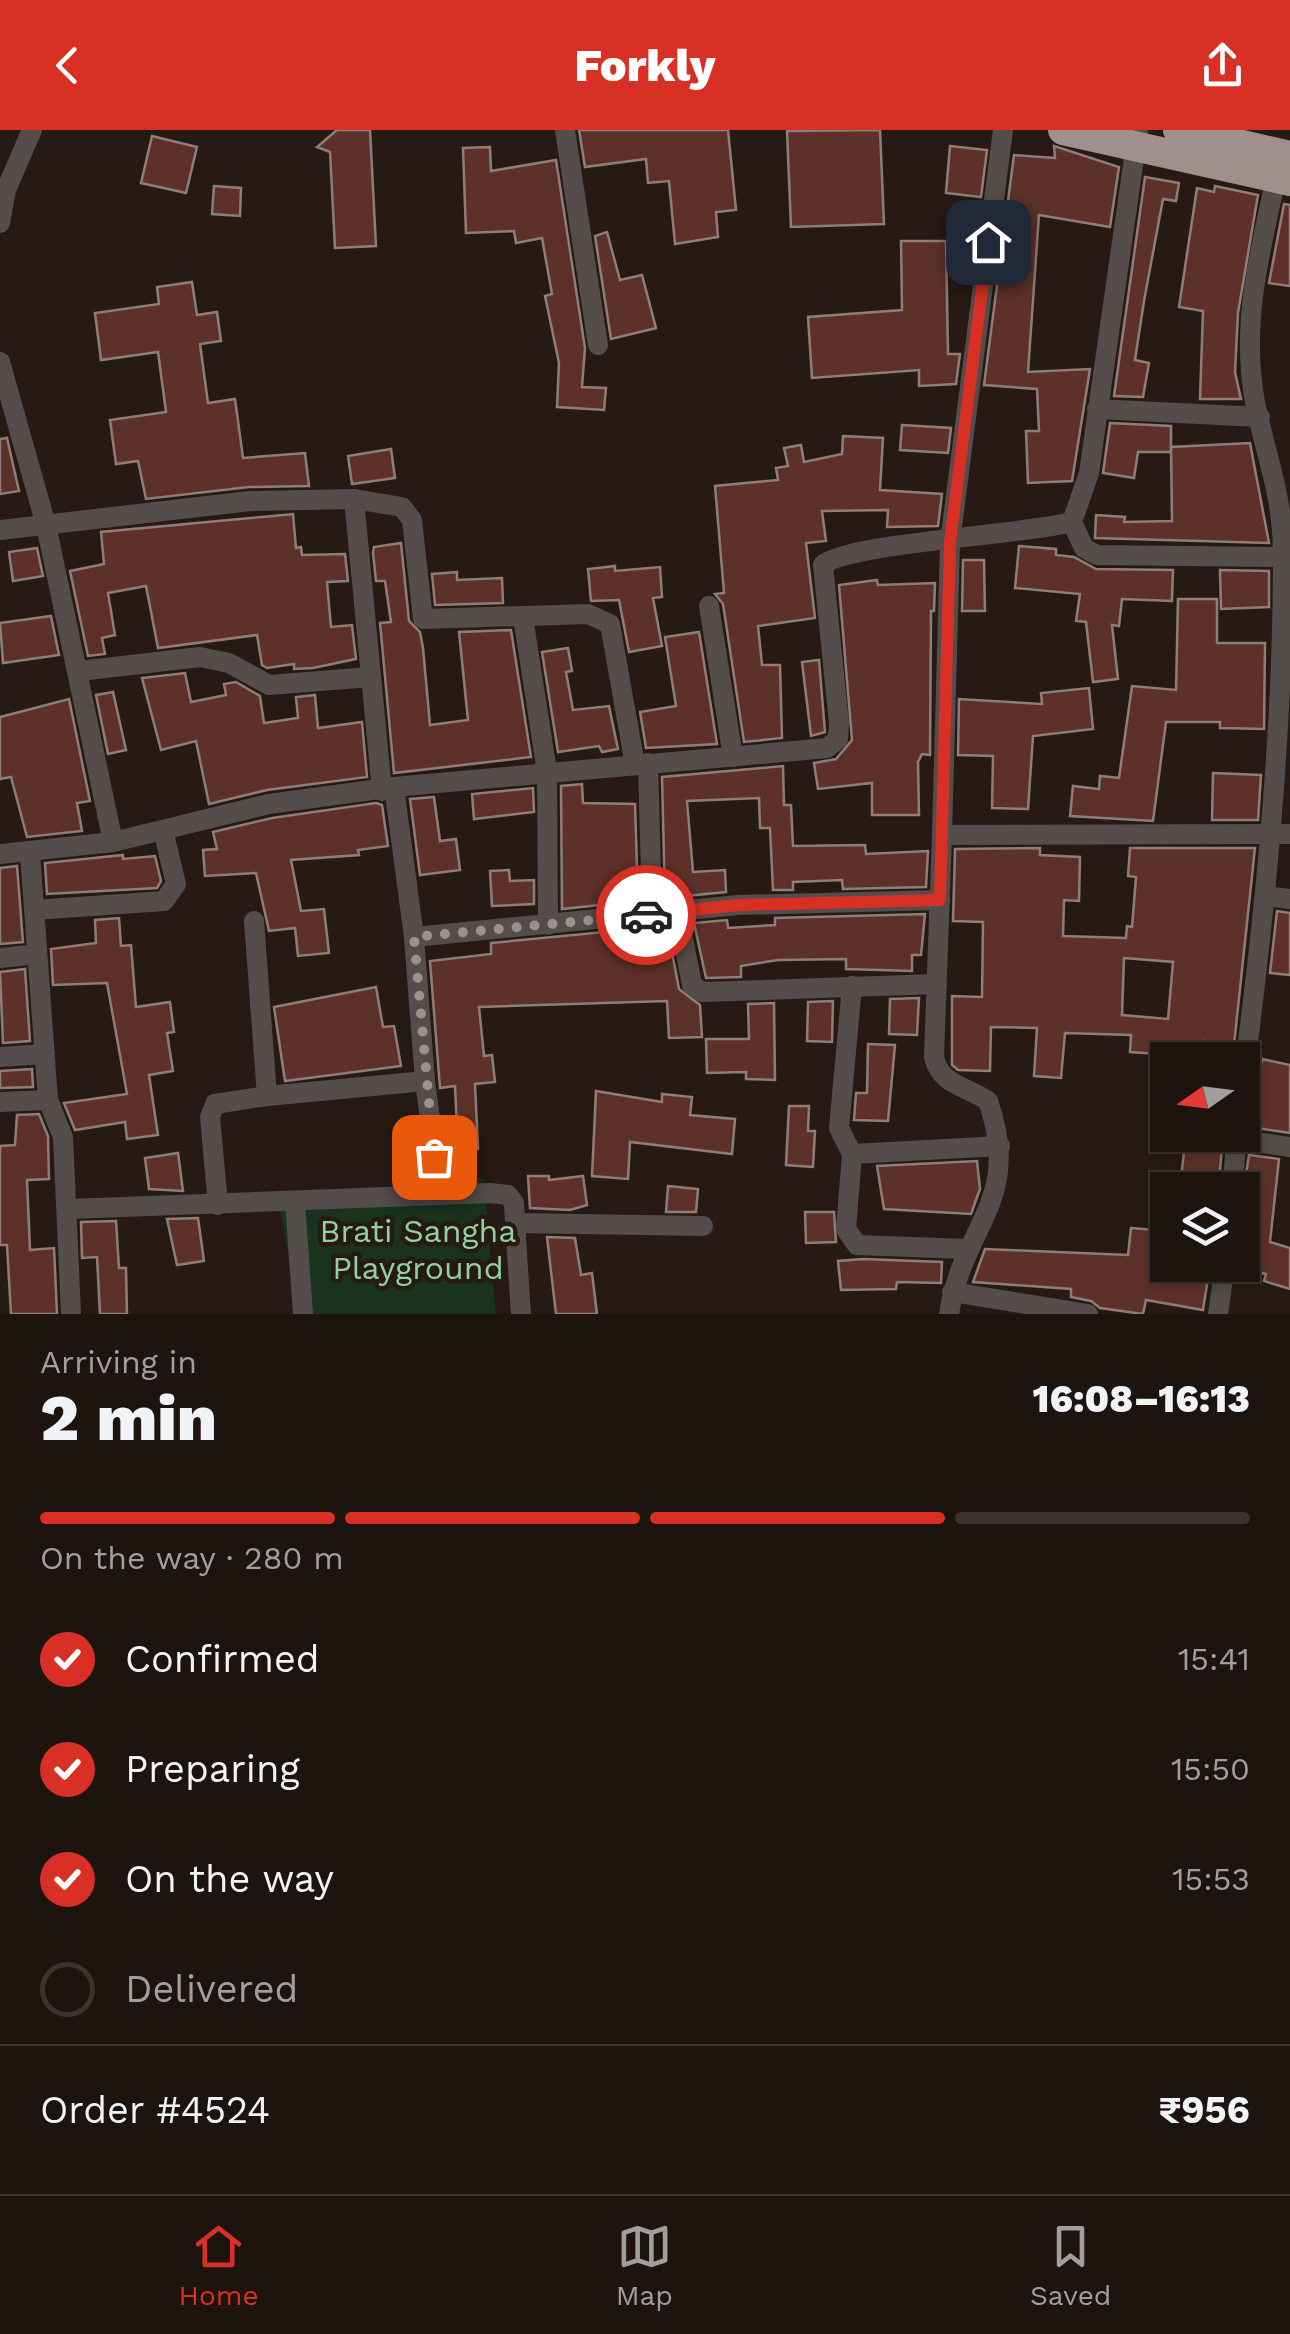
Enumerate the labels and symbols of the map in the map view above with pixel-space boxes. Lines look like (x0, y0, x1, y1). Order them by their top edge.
pin (946, 200, 1031, 285)
courier (596, 865, 696, 965)
north arrow (1150, 1042, 1260, 1152)
pin (392, 1115, 477, 1200)
park label: Brati Sangha Playground (320, 1212, 516, 1287)

